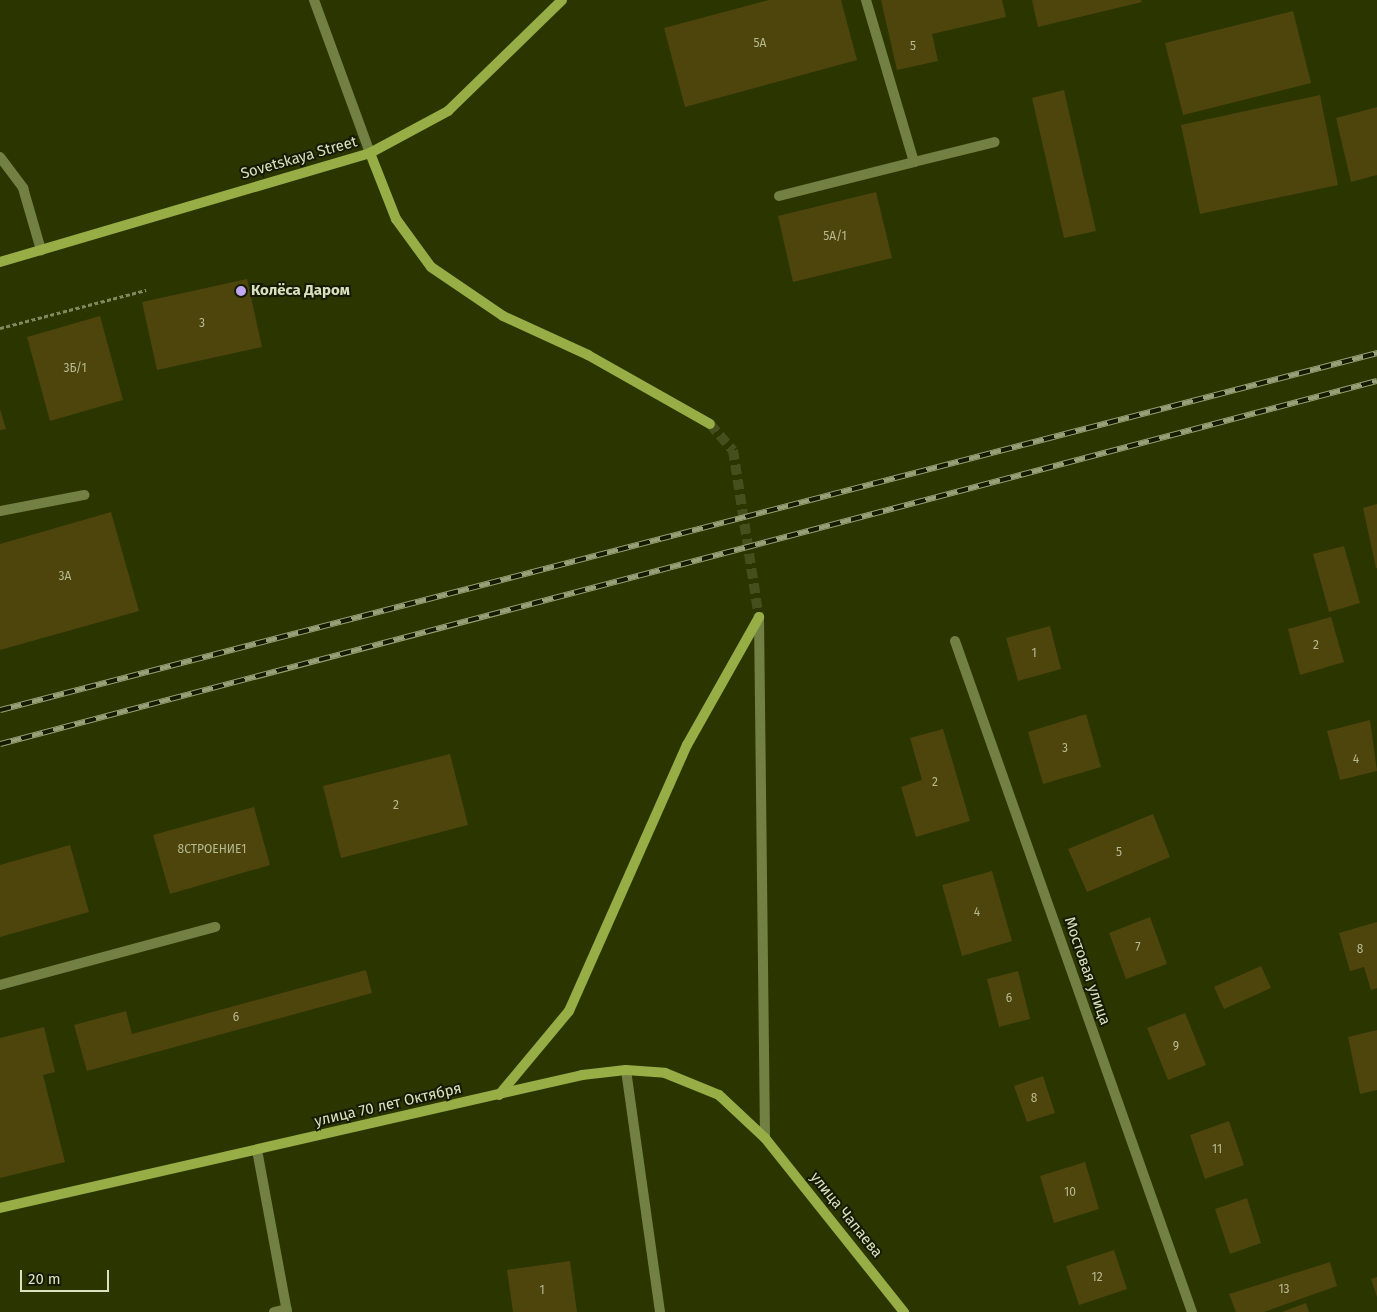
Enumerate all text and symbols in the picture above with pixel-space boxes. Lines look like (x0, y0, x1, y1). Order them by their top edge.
house number: 5А (754, 37, 766, 51)
house number: 5 (910, 40, 916, 54)
street label: Sovetskaya Street (239, 133, 359, 183)
house number: 5А/1 (823, 230, 847, 244)
place label: Колёса Даром (251, 282, 350, 300)
marker: Колёса Даром (235, 285, 247, 297)
house number: 3 (199, 317, 205, 331)
house number: 3Б/1 (63, 362, 87, 376)
house number: 3А (59, 570, 71, 584)
house number: 2 (1313, 639, 1319, 653)
house number: 1 (1031, 647, 1037, 661)
house number: 3 (1062, 742, 1068, 756)
house number: 4 (1353, 753, 1359, 767)
house number: 2 (932, 776, 938, 790)
house number: 2 (393, 799, 399, 813)
house number: 8СТРОЕНИЕ1 (178, 843, 246, 857)
house number: 5 (1116, 846, 1122, 860)
house number: 4 (974, 906, 980, 920)
street label: Мостовая улица (1060, 915, 1114, 1027)
house number: 7 (1135, 941, 1141, 955)
house number: 8 (1357, 943, 1363, 957)
house number: 6 (1006, 992, 1012, 1006)
house number: 6 (233, 1011, 239, 1025)
house number: 9 (1173, 1040, 1179, 1054)
street label: улица 70 лет Октября (313, 1079, 463, 1131)
house number: 8 (1031, 1092, 1037, 1106)
house number: 11 (1212, 1143, 1222, 1157)
street label: улица Чапаева (806, 1169, 886, 1261)
house number: 10 (1064, 1186, 1076, 1200)
scale bar (22, 1260, 111, 1292)
text: 20 m (28, 1270, 61, 1288)
house number: 12 (1091, 1271, 1103, 1285)
house number: 13 (1278, 1283, 1290, 1297)
house number: 1 (539, 1284, 545, 1298)

